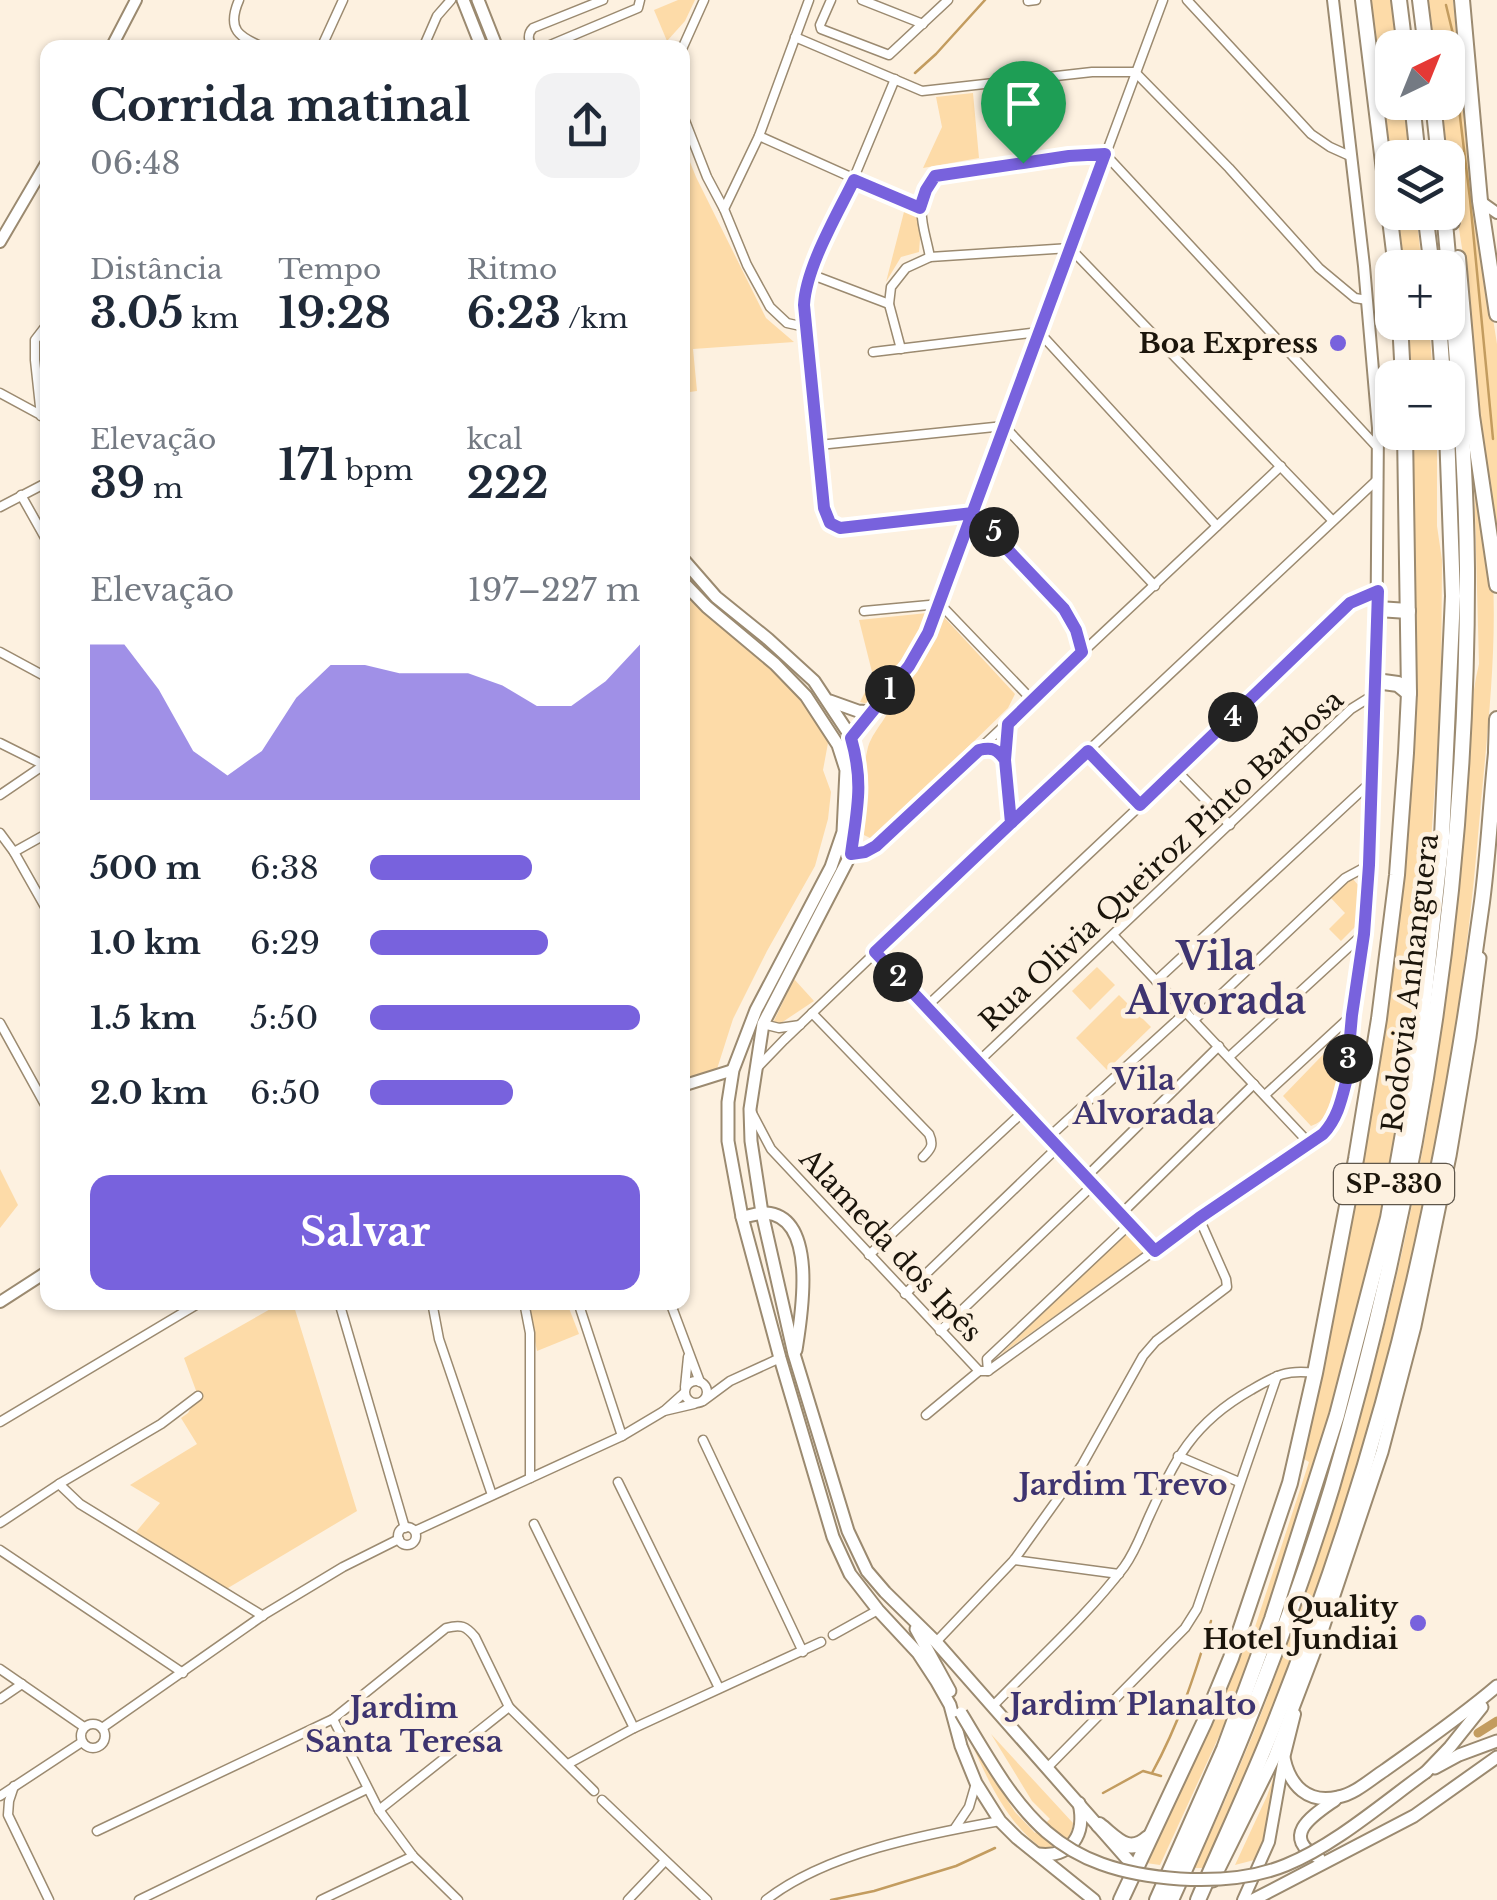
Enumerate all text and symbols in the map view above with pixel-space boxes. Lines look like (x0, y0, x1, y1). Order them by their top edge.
north arrow (1375, 30, 1465, 120)
map controls (1375, 30, 1465, 450)
pin (981, 61, 1066, 164)
button: share (535, 73, 640, 178)
icon: arrive (996, 76, 1051, 131)
text: Corrida matinal (90, 77, 470, 133)
button: layers (1375, 140, 1465, 230)
text: 06:48 (90, 143, 181, 183)
button: + (1375, 250, 1465, 340)
text: Distância (90, 252, 222, 287)
text: Tempo (278, 252, 381, 287)
text: Ritmo (467, 252, 557, 287)
text: 3.05 (90, 287, 184, 339)
text: 19:28 (278, 287, 391, 339)
text: 6:23 (467, 287, 561, 339)
text: km (184, 301, 239, 336)
text: /km (561, 301, 628, 336)
place label: Boa Express (1138, 326, 1318, 361)
marker: Boa Express (1327, 332, 1349, 354)
button: − (1375, 360, 1465, 450)
text: Elevação (90, 422, 216, 457)
text: kcal (467, 422, 523, 457)
text: 171 (278, 439, 338, 491)
text: bpm (338, 453, 413, 488)
text: 39 (90, 457, 145, 509)
text: 222 (467, 457, 549, 509)
text: m (145, 471, 183, 506)
pin: 5 (969, 507, 1019, 557)
text: 5 (986, 514, 1002, 549)
text: Elevação (90, 570, 234, 610)
text: 197–227 m (467, 570, 640, 610)
pin: 1 (865, 665, 915, 715)
text: 1 (884, 672, 896, 707)
street label: Rua Olivia Queiroz Pinto Barbosa (972, 682, 1351, 1038)
pin: 4 (1208, 692, 1258, 742)
text: 4 (1224, 699, 1242, 734)
street label: Rodovia Anhanguera (1375, 831, 1446, 1135)
text: 500 m (90, 848, 201, 888)
text: 6:38 (250, 848, 319, 888)
text: 1.0 km (90, 923, 201, 963)
text: 6:29 (250, 923, 320, 963)
district label: Vila Alvorada (1125, 933, 1307, 1024)
pin: 2 (873, 952, 923, 1002)
text: 2 (889, 959, 907, 994)
text: 1.5 km (90, 998, 196, 1038)
text: 5:50 (250, 998, 318, 1038)
pin: 3 (1323, 1034, 1373, 1084)
text: 3 (1339, 1041, 1357, 1076)
district label: Vila Alvorada (1072, 1061, 1215, 1132)
text: 2.0 km (90, 1073, 208, 1113)
text: 6:50 (250, 1073, 321, 1113)
street label: Alameda dos Ipês (791, 1141, 989, 1349)
road number: SP-330 (1334, 1164, 1454, 1204)
button: Salvar (90, 1175, 640, 1290)
district label: Jardim Trevo (1012, 1466, 1228, 1503)
place label: Quality Hotel Jundiai (1202, 1590, 1399, 1657)
marker: Quality Hotel Jundiai (1407, 1612, 1429, 1634)
district label: Jardim Planalto (1004, 1686, 1256, 1723)
district label: Jardim Santa Teresa (305, 1689, 503, 1760)

